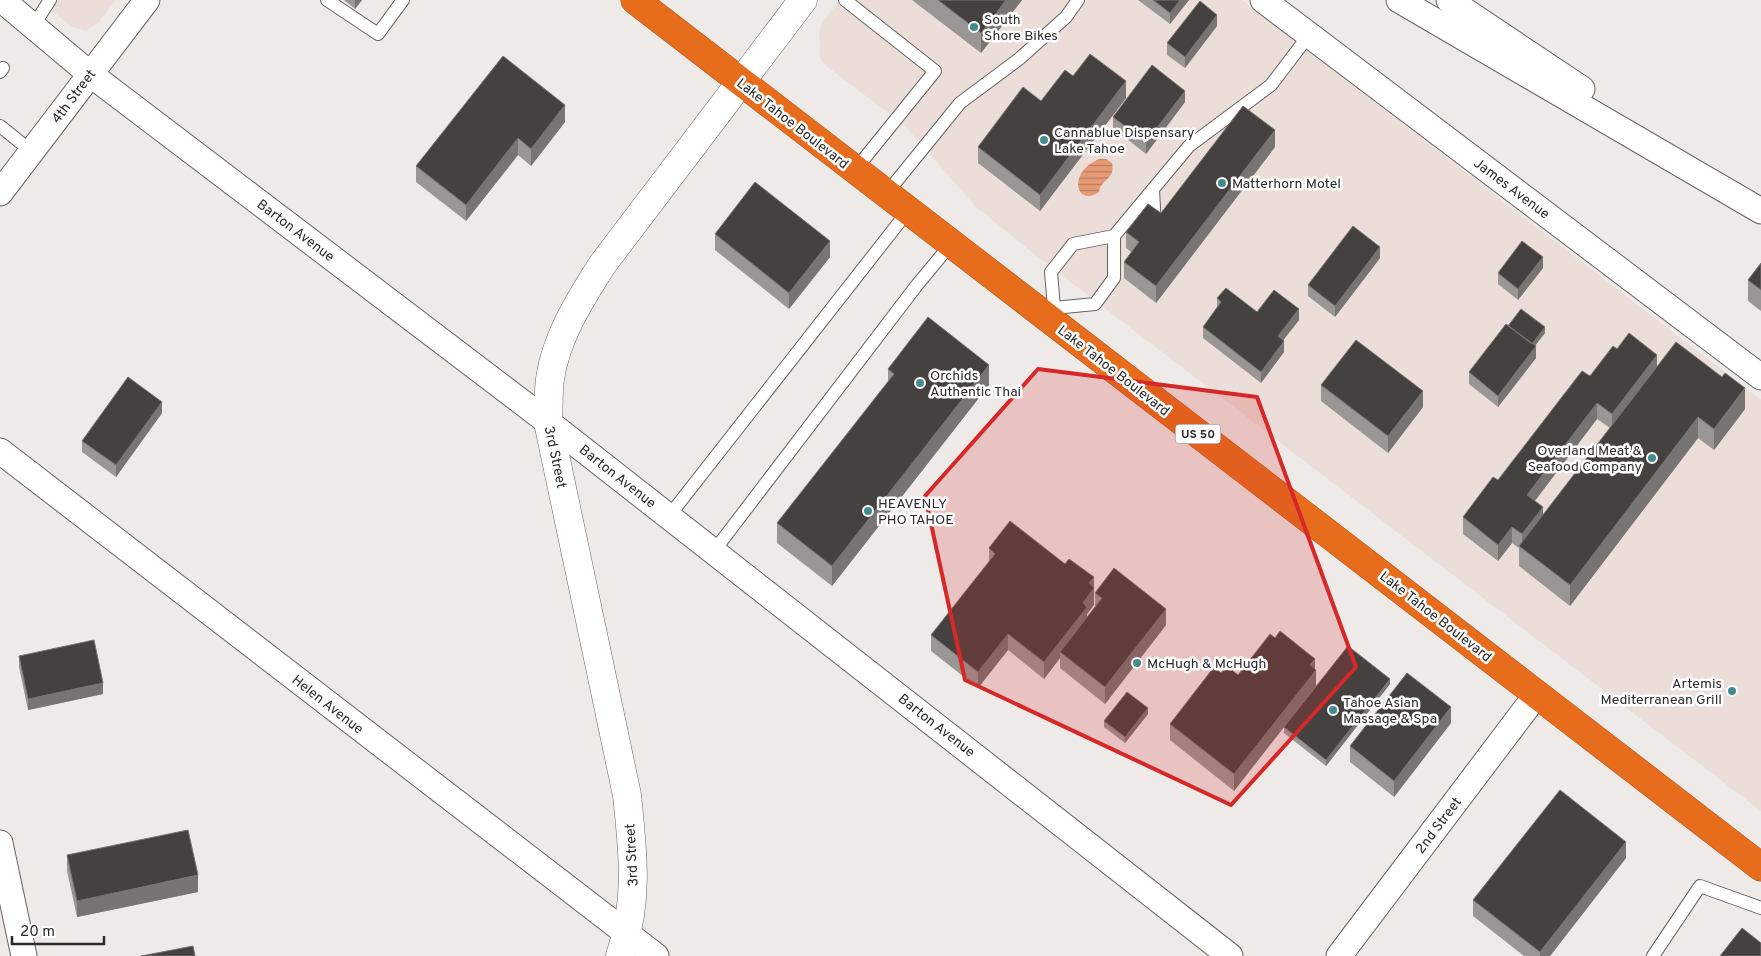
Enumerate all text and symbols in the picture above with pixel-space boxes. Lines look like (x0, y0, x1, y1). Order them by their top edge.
place label: South Shore Bikes (984, 12, 1058, 45)
marker: South Shore Bikes (968, 21, 980, 33)
street label: 4th Street (48, 66, 100, 127)
street label: Lake Tahoe Boulevard (733, 75, 851, 173)
place label: Cannablue Dispensary Lake Tahoe (1054, 125, 1194, 158)
marker: Cannablue Dispensary Lake Tahoe (1038, 134, 1050, 146)
street label: James Avenue (1470, 155, 1552, 223)
place label: Matterhorn Motel (1232, 176, 1341, 193)
marker: Matterhorn Motel (1216, 177, 1228, 189)
street label: Barton Avenue (253, 196, 337, 266)
street label: Lake Tahoe Boulevard (1054, 322, 1172, 420)
place label: Orchids Authentic Thai (930, 368, 1021, 401)
marker: Orchids Authentic Thai (914, 377, 926, 389)
road number: US 50 (1176, 424, 1220, 444)
street label: 3rd Street (540, 425, 569, 490)
street label: Barton Avenue (575, 442, 659, 512)
place label: Overland Meat & Seafood Company (1528, 443, 1643, 476)
marker: Overland Meat & Seafood Company (1646, 452, 1658, 464)
place label: HEAVENLY PHO TAHOE (878, 496, 954, 529)
marker: HEAVENLY PHO TAHOE (862, 505, 874, 517)
street label: Lake Tahoe Boulevard (1376, 568, 1494, 666)
place label: McHugh & McHugh (1147, 656, 1266, 673)
marker: McHugh & McHugh (1131, 657, 1143, 669)
street label: Helen Avenue (288, 672, 366, 738)
place label: Artemis Mediterranean Grill (1600, 676, 1722, 709)
marker: Artemis Mediterranean Grill (1726, 685, 1738, 697)
street label: Barton Avenue (894, 691, 978, 761)
place label: Tahoe Asian Massage & Spa (1343, 695, 1437, 728)
marker: Tahoe Asian Massage & Spa (1327, 704, 1339, 716)
street label: 2nd Street (1412, 794, 1466, 858)
street label: 3rd Street (622, 823, 643, 887)
scale bar (12, 914, 105, 946)
text: 20 m (20, 923, 55, 942)

